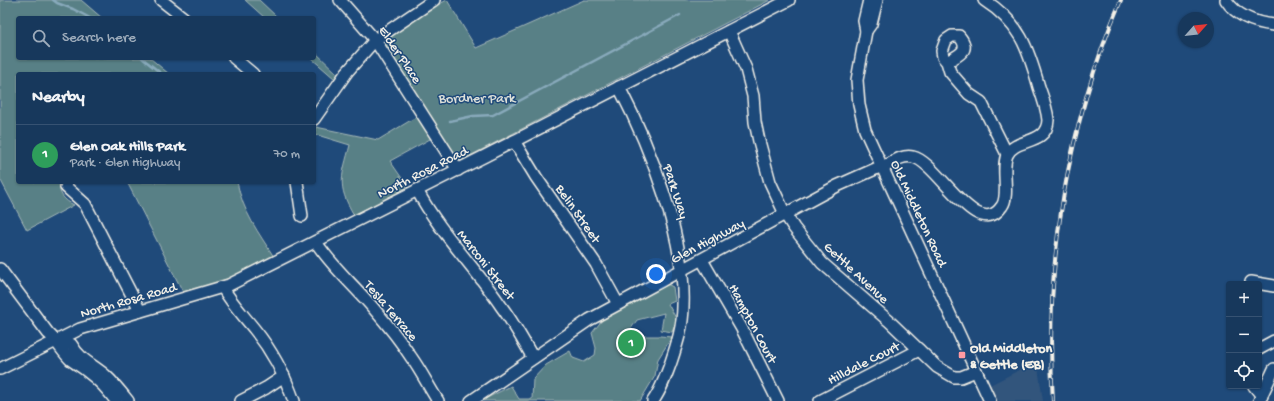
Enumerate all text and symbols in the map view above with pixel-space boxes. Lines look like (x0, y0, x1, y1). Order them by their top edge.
north arrow (1178, 12, 1214, 48)
search box (16, 16, 316, 60)
street label: Elder Place (373, 23, 425, 88)
icon: search (30, 27, 52, 49)
text: Search here (62, 29, 136, 47)
text: Nearby (32, 88, 85, 108)
park label: Bordner Park (438, 91, 517, 108)
text: Glen Oak Hills Park (70, 138, 185, 156)
street label: North Rosa Road (375, 142, 473, 203)
text: 1 (42, 147, 48, 162)
text: 70 m (274, 147, 300, 162)
text: Park · Glen Highway (70, 156, 180, 171)
street label: Old Middleton Road (886, 158, 951, 272)
street label: Park Way (657, 161, 691, 221)
street label: Belin Street (550, 181, 604, 248)
street label: Glen Highway (668, 216, 748, 269)
street label: Marconi Street (452, 227, 519, 305)
street label: Gettle Avenue (819, 239, 892, 309)
your location (646, 264, 666, 284)
street label: Tesla Terrace (359, 277, 421, 346)
street label: North Rosa Road (79, 279, 180, 323)
street label: Hampton Court (724, 281, 780, 368)
map controls (1226, 281, 1262, 389)
button: + (1226, 281, 1262, 317)
button: − (1226, 317, 1262, 353)
pin: 1 (618, 328, 644, 358)
street label: Hilldale Court (825, 338, 904, 390)
place label: Old Middleton & Gettle (EB) (970, 341, 1052, 374)
marker: Old Middleton & Gettle (EB) (957, 350, 967, 360)
button: locate (1226, 353, 1262, 389)

